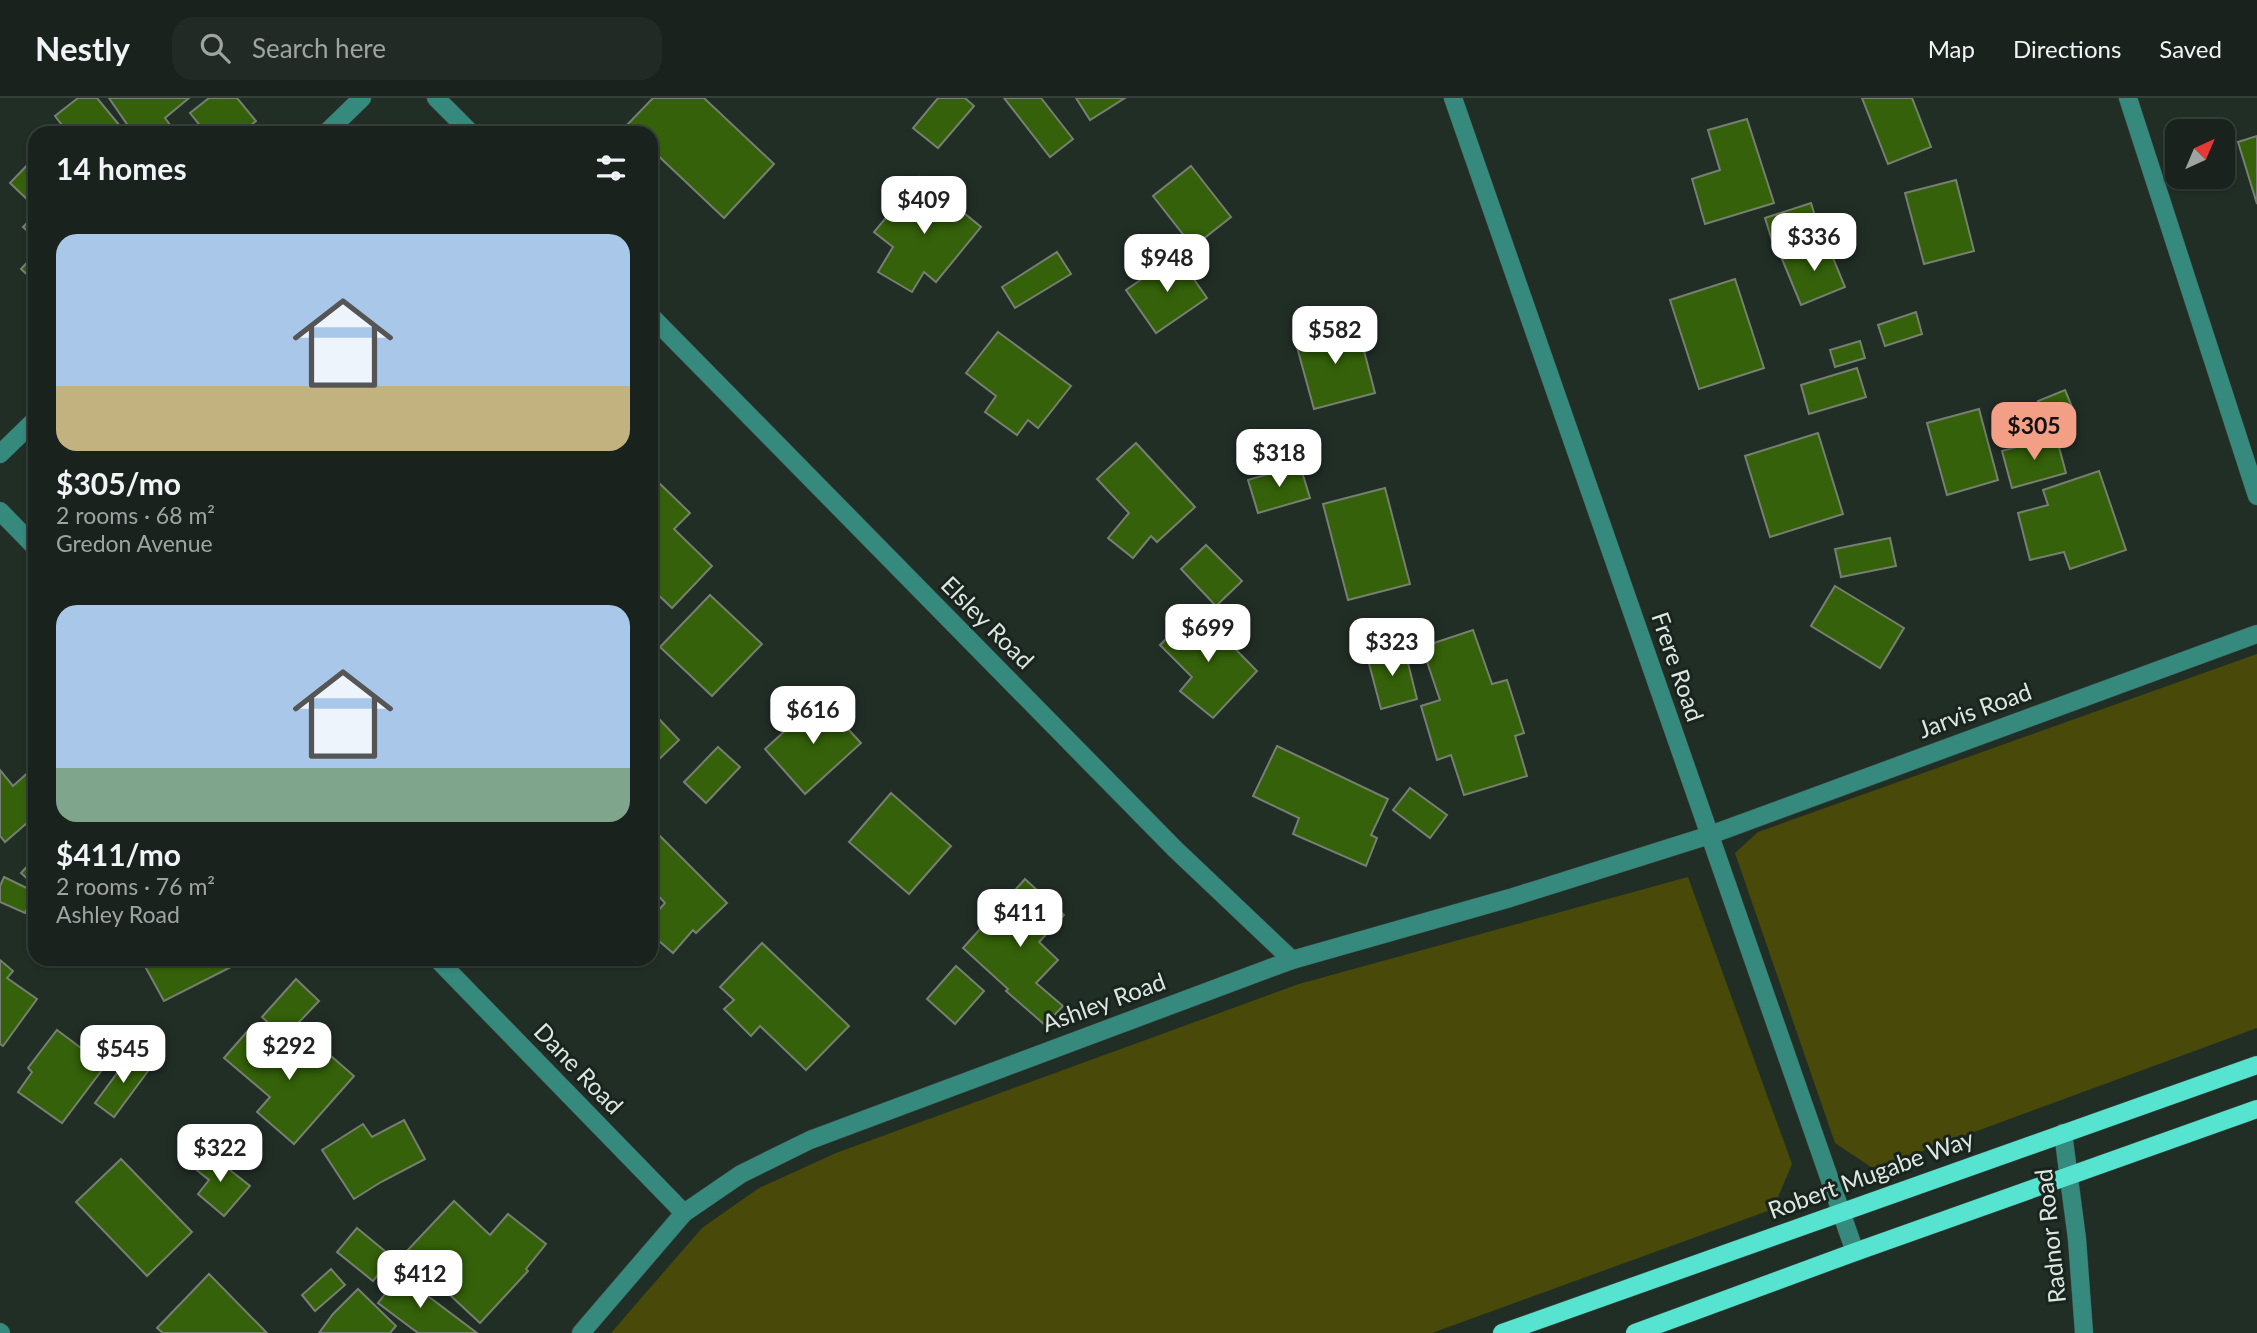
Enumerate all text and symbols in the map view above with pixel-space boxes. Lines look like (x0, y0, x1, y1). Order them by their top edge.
search box (172, 17, 662, 80)
text: Nestly (35, 28, 130, 68)
icon: search (196, 29, 234, 67)
text: Search here (252, 32, 386, 64)
text: Map (1928, 34, 1975, 63)
text: Directions (2013, 34, 2121, 63)
text: Saved (2159, 34, 2222, 63)
north arrow (2165, 119, 2235, 189)
map controls (2165, 119, 2235, 189)
icon: filters (592, 149, 630, 187)
text: 14 homes (56, 150, 187, 186)
pin: $409 (883, 176, 965, 236)
text: $409 (897, 185, 951, 213)
pin: $336 (1773, 214, 1855, 273)
text: $336 (1787, 222, 1841, 250)
pin: $948 (1126, 234, 1208, 294)
text: $948 (1140, 243, 1194, 271)
icon: home (280, 280, 406, 406)
pin: $582 (1294, 306, 1376, 366)
text: $582 (1308, 315, 1362, 343)
pin: $305 (1993, 402, 2075, 462)
text: $305 (2007, 411, 2061, 439)
pin: $318 (1238, 430, 1320, 489)
text: $318 (1252, 438, 1306, 466)
text: $305/mo (56, 465, 181, 501)
text: 2 rooms · 68 m² (56, 501, 215, 529)
text: Gredon Avenue (56, 529, 213, 557)
street label: Elsley Road (936, 570, 1040, 674)
pin: $699 (1167, 604, 1249, 664)
street label: Frere Road (1646, 608, 1711, 725)
text: $699 (1181, 613, 1235, 641)
pin: $323 (1351, 618, 1433, 678)
text: $323 (1365, 627, 1419, 655)
icon: home (280, 651, 406, 777)
street label: Jarvis Road (1914, 676, 2035, 743)
pin: $616 (772, 686, 854, 746)
text: $616 (786, 695, 840, 723)
text: $411/mo (56, 836, 181, 872)
text: 2 rooms · 76 m² (56, 872, 215, 900)
pin: $411 (979, 890, 1061, 949)
text: $411 (993, 898, 1047, 926)
text: Ashley Road (56, 900, 180, 928)
street label: Ashley Road (1038, 966, 1169, 1037)
street label: Dane Road (529, 1016, 630, 1120)
pin: $292 (248, 1023, 330, 1082)
pin: $545 (82, 1026, 164, 1085)
text: $292 (262, 1031, 316, 1059)
text: $545 (96, 1034, 150, 1062)
street label: Robert Mugabe Way (1764, 1123, 1978, 1224)
pin: $322 (179, 1124, 261, 1184)
text: $322 (193, 1133, 247, 1161)
street label: Radnor Road (2028, 1168, 2071, 1305)
pin: $412 (379, 1250, 461, 1310)
text: $412 (393, 1259, 447, 1287)

